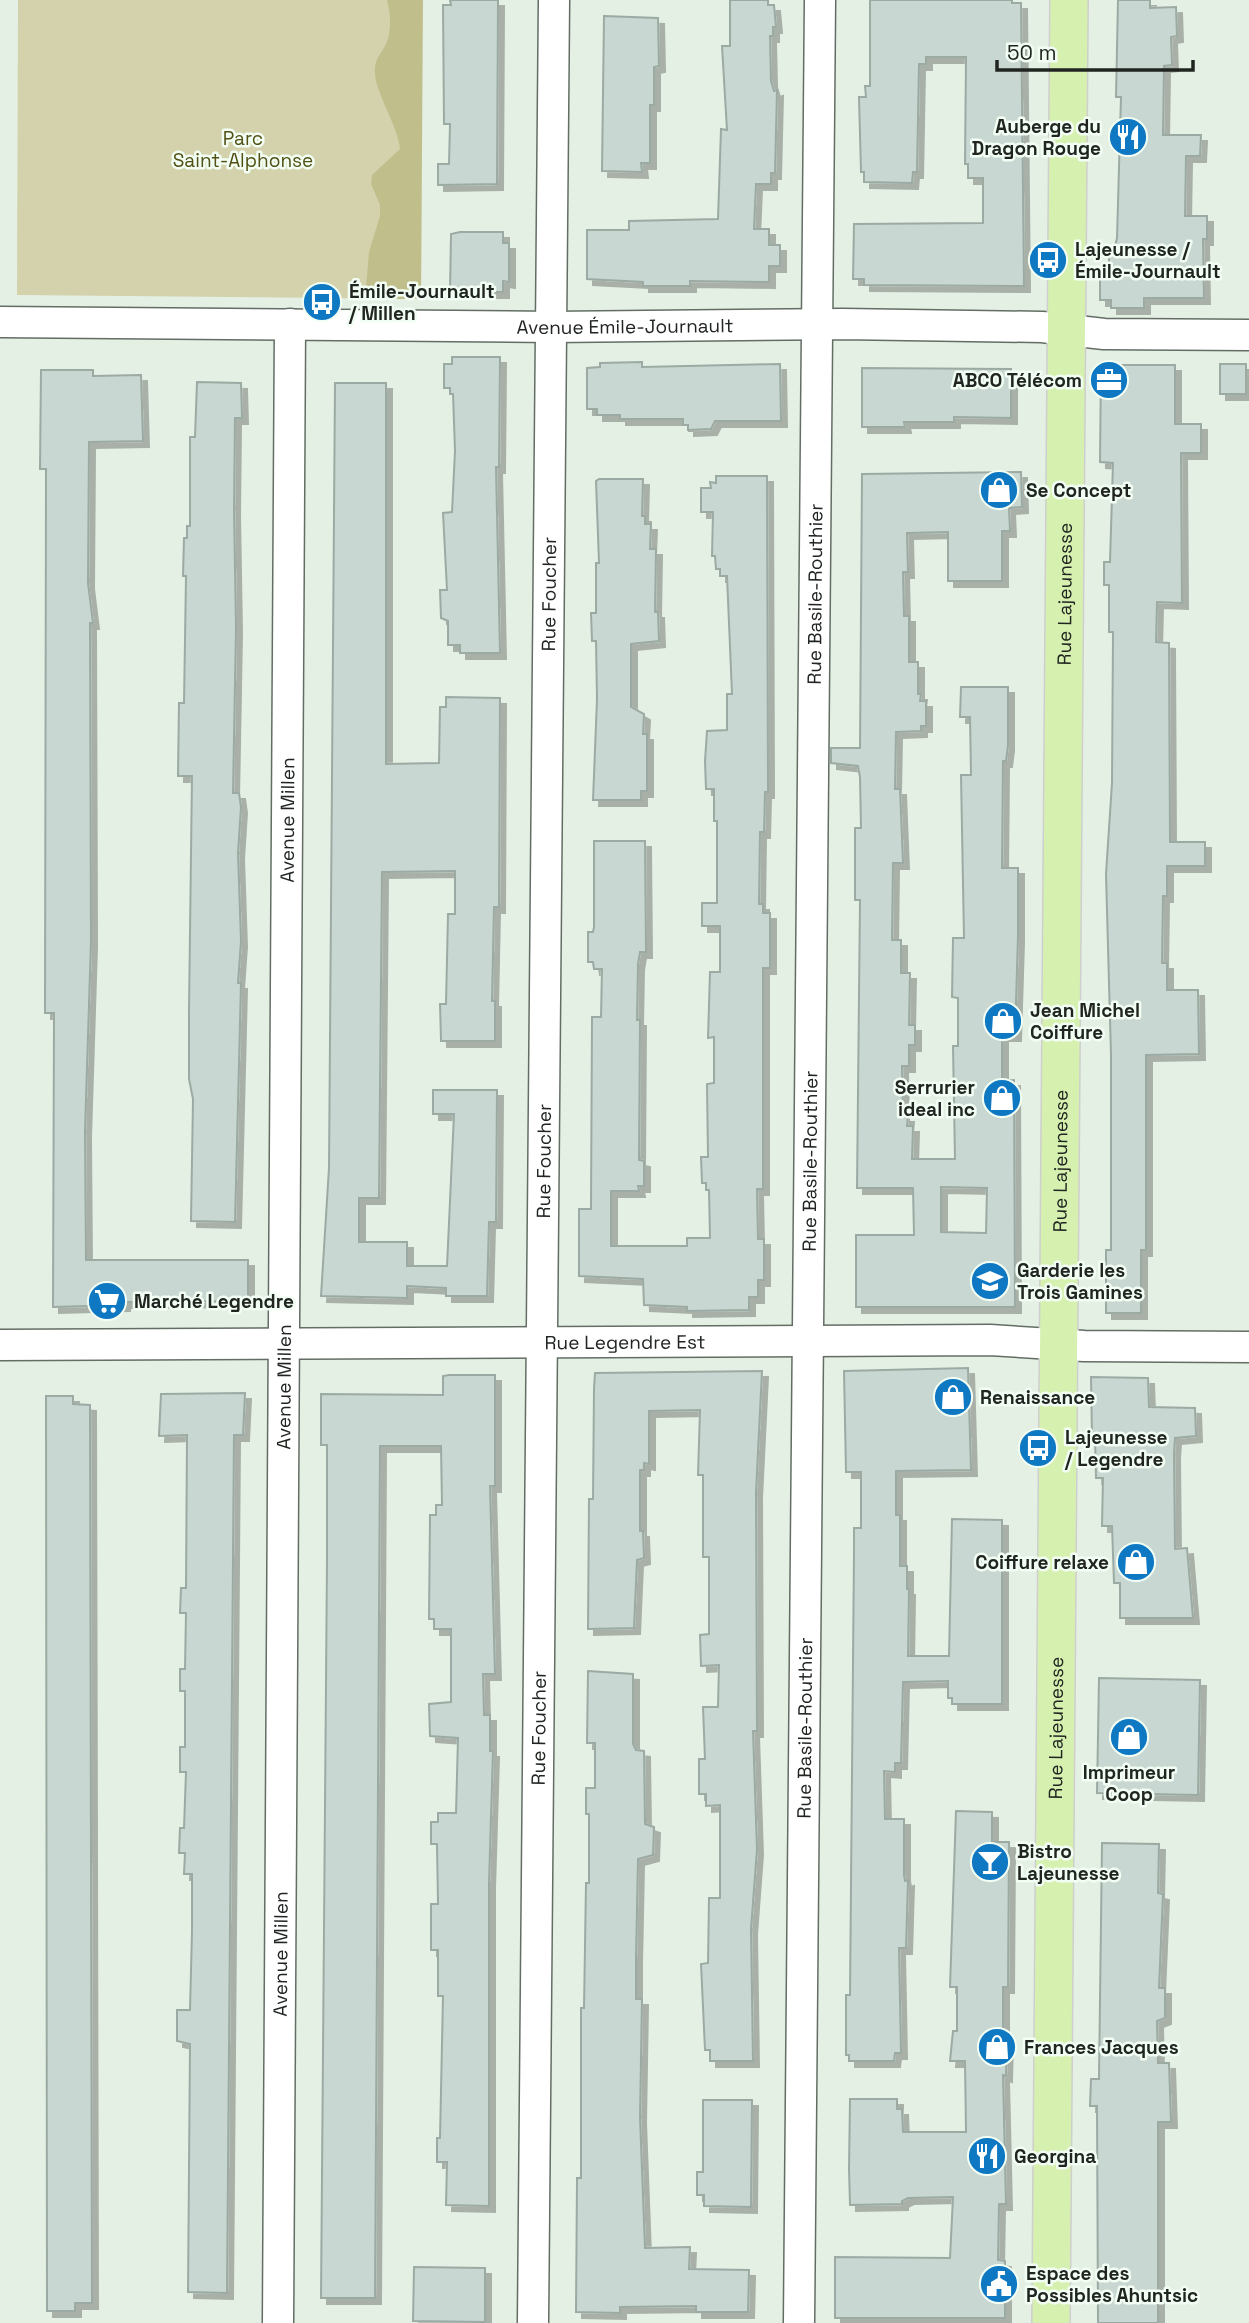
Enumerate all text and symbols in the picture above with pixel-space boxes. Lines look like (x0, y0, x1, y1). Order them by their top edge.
scale bar (997, 28, 1193, 72)
text: 50 m (1007, 39, 1057, 66)
place label: Auberge du Dragon Rouge (972, 114, 1101, 161)
restaurant icon: Auberge du Dragon Rouge (1107, 116, 1149, 158)
park label: Parc Saint-Alphonse (173, 126, 313, 173)
place label: Lajeunesse / Émile-Journault (1075, 237, 1221, 284)
bus stop icon: Lajeunesse / Émile-Journault (1027, 239, 1069, 281)
place label: Émile-Journault / Millen (348, 279, 495, 326)
bus stop icon: Émile-Journault / Millen (301, 281, 343, 323)
street label: Avenue Émile-Journault (516, 313, 734, 340)
office icon: ABCO Télécom (1088, 359, 1130, 401)
place label: ABCO Télécom (953, 368, 1082, 393)
shop icon: Se Concept (978, 469, 1020, 511)
place label: Se Concept (1026, 478, 1131, 503)
street label: Rue Basile-Routhier (802, 503, 828, 685)
street label: Rue Lajeunesse (1052, 523, 1078, 666)
street label: Rue Foucher (536, 537, 562, 652)
street label: Avenue Millen (275, 757, 300, 883)
place label: Jean Michel Coiffure (1030, 998, 1140, 1045)
shop icon: Jean Michel Coiffure (982, 1000, 1024, 1042)
street label: Rue Basile-Routhier (797, 1070, 823, 1252)
place label: Serrurier ideal inc (895, 1075, 975, 1122)
shop icon: Serrurier ideal inc (981, 1077, 1023, 1119)
street label: Rue Lajeunesse (1047, 1090, 1074, 1233)
street label: Rue Foucher (531, 1104, 557, 1219)
place label: Garderie les Trois Gamines (1017, 1258, 1143, 1305)
school or university icon: Garderie les Trois Gamines (969, 1260, 1011, 1302)
supermarket icon: Marché Legendre (86, 1280, 128, 1322)
place label: Marché Legendre (134, 1289, 294, 1314)
street label: Avenue Millen (271, 1324, 297, 1450)
street label: Rue Legendre Est (544, 1329, 706, 1355)
shop icon: Renaissance (932, 1376, 974, 1418)
place label: Renaissance (980, 1385, 1095, 1410)
place label: Lajeunesse / Legendre (1064, 1425, 1168, 1472)
bus stop icon: Lajeunesse / Legendre (1017, 1427, 1059, 1469)
shop icon: Coiffure relaxe (1115, 1541, 1157, 1583)
place label: Coiffure relaxe (975, 1550, 1109, 1575)
street label: Rue Basile-Routhier (792, 1637, 818, 1819)
street label: Rue Lajeunesse (1043, 1656, 1069, 1800)
street label: Rue Foucher (526, 1671, 552, 1786)
shop icon: Imprimeur Coop (1108, 1716, 1150, 1758)
place label: Imprimeur Coop (1083, 1760, 1175, 1807)
place label: Bistro Lajeunesse (1017, 1839, 1120, 1886)
bar icon: Bistro Lajeunesse (969, 1841, 1011, 1883)
street label: Avenue Millen (268, 1891, 294, 2017)
shop icon: Frances Jacques (976, 2026, 1018, 2068)
place label: Frances Jacques (1024, 2035, 1179, 2060)
restaurant icon: Georgina (966, 2135, 1008, 2177)
place label: Georgina (1014, 2144, 1096, 2169)
place label: Espace des Possibles Ahuntsic (1026, 2261, 1198, 2308)
public building icon: Espace des Possibles Ahuntsic (978, 2263, 1020, 2305)

